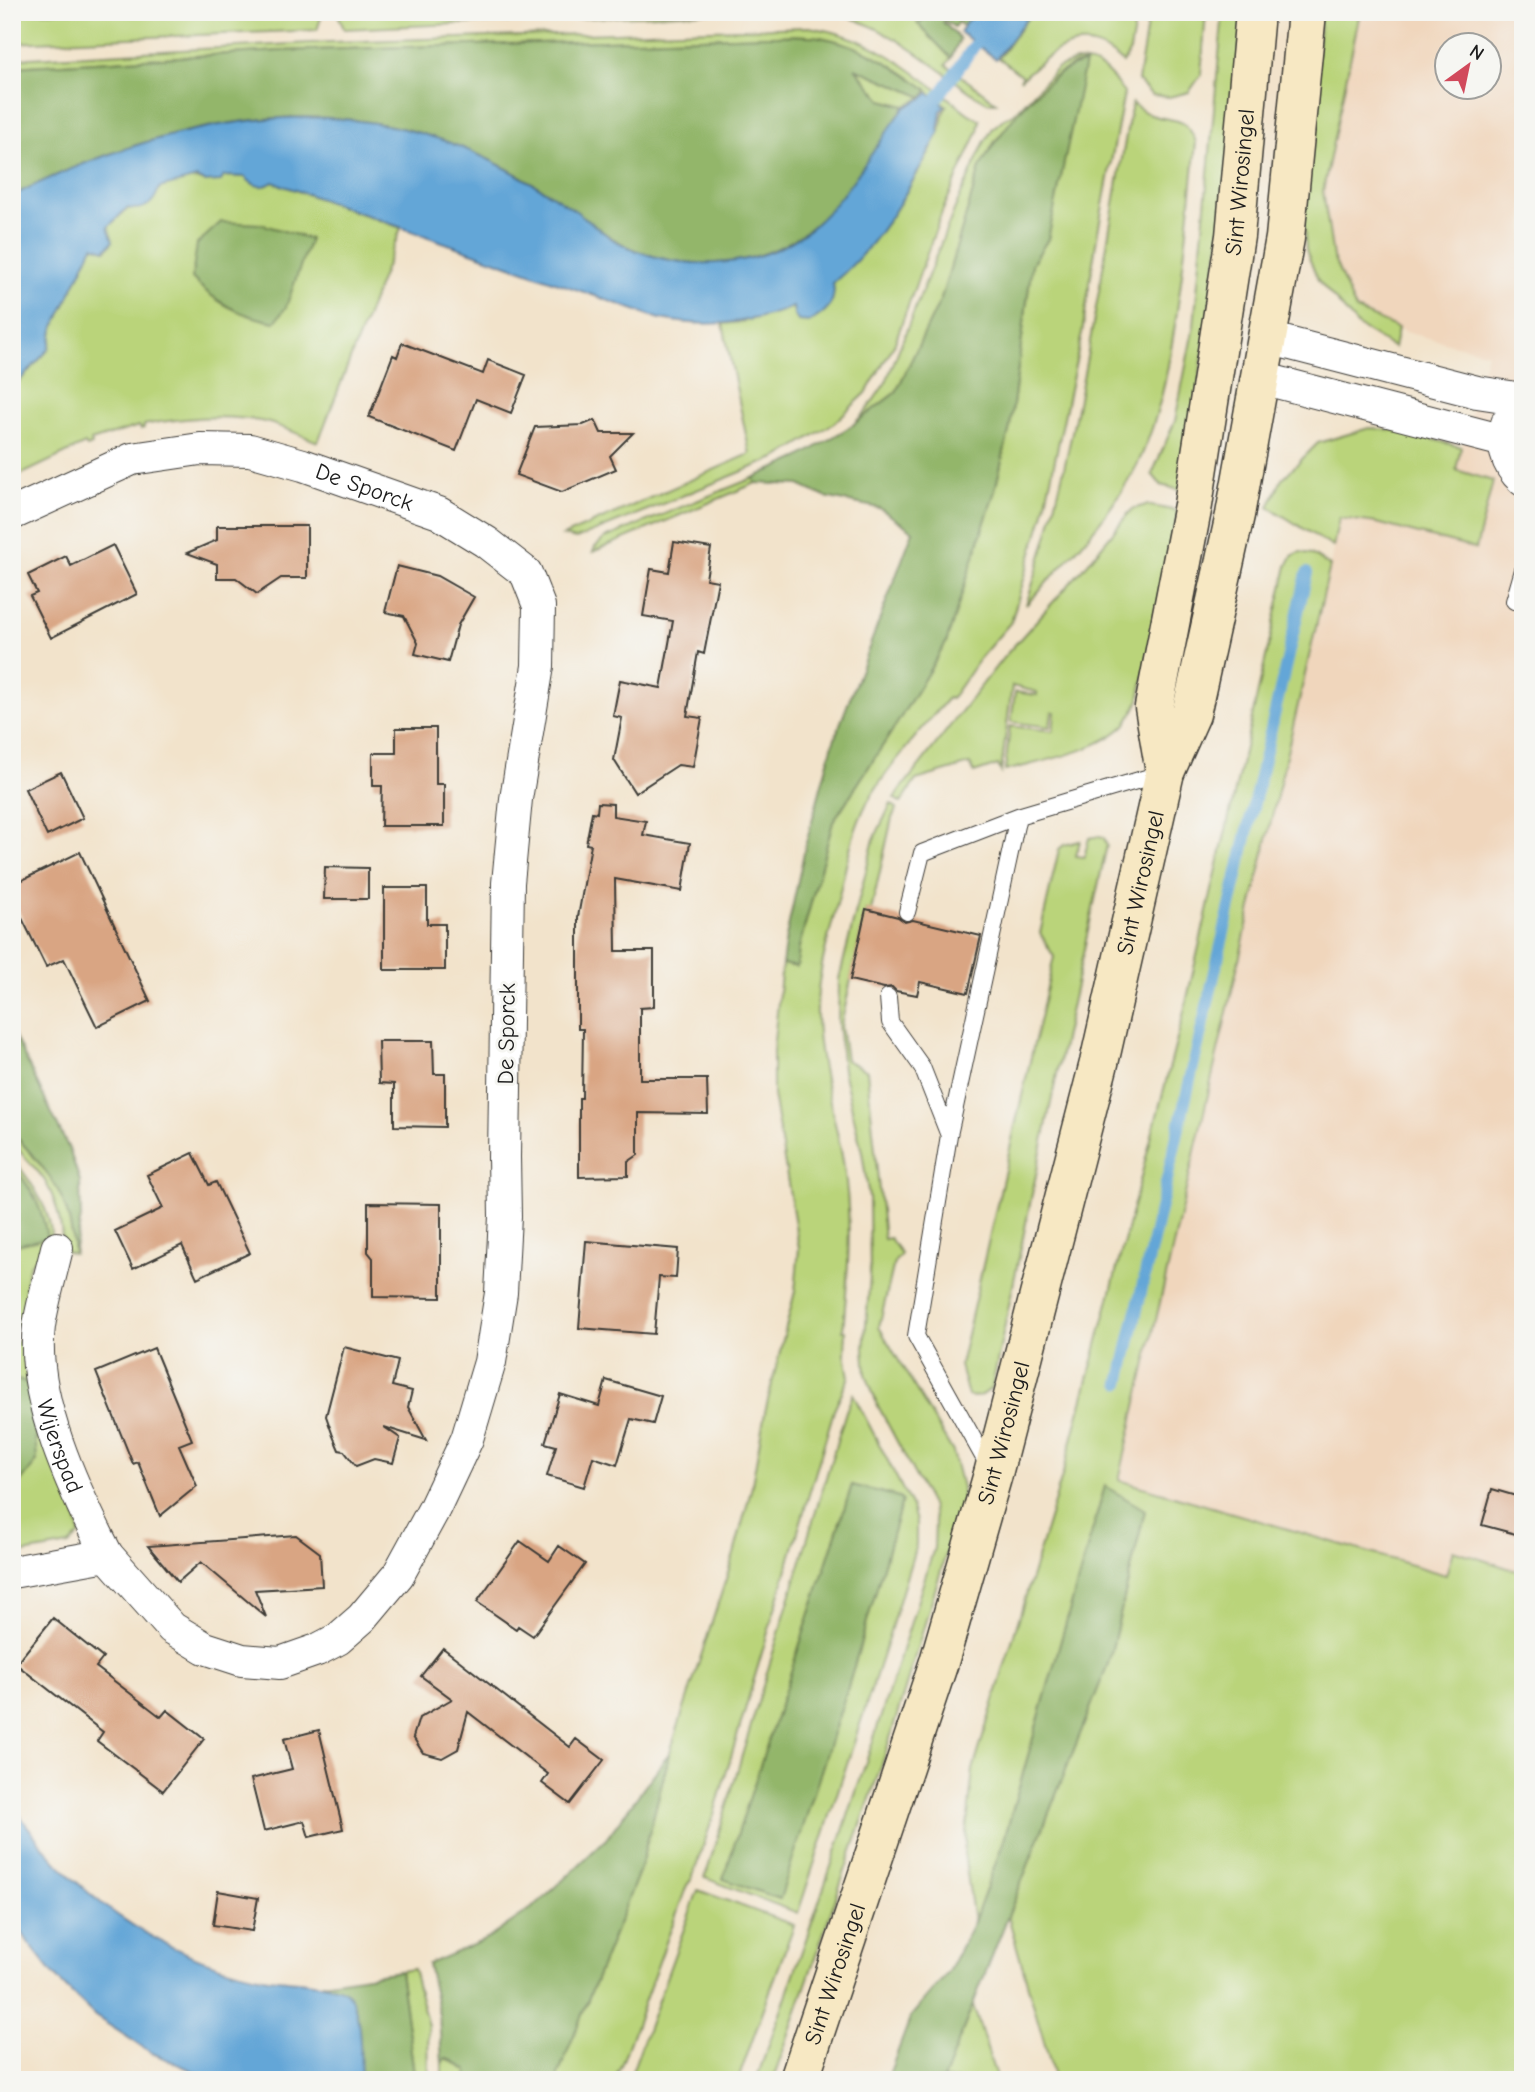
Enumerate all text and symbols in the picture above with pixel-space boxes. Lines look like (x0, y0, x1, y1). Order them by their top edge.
north arrow (1434, 32, 1504, 102)
text: N (1466, 40, 1488, 65)
street label: Sint Wirosingel (1219, 108, 1260, 257)
street label: De Sporck (312, 458, 417, 517)
street label: Sint Wirosingel (1111, 808, 1170, 957)
street label: De Sporck (492, 983, 521, 1085)
street label: Sint Wirosingel (972, 1358, 1036, 1508)
street label: Wijerspad (31, 1396, 88, 1497)
street label: Sint Wirosingel (799, 1900, 871, 2048)

